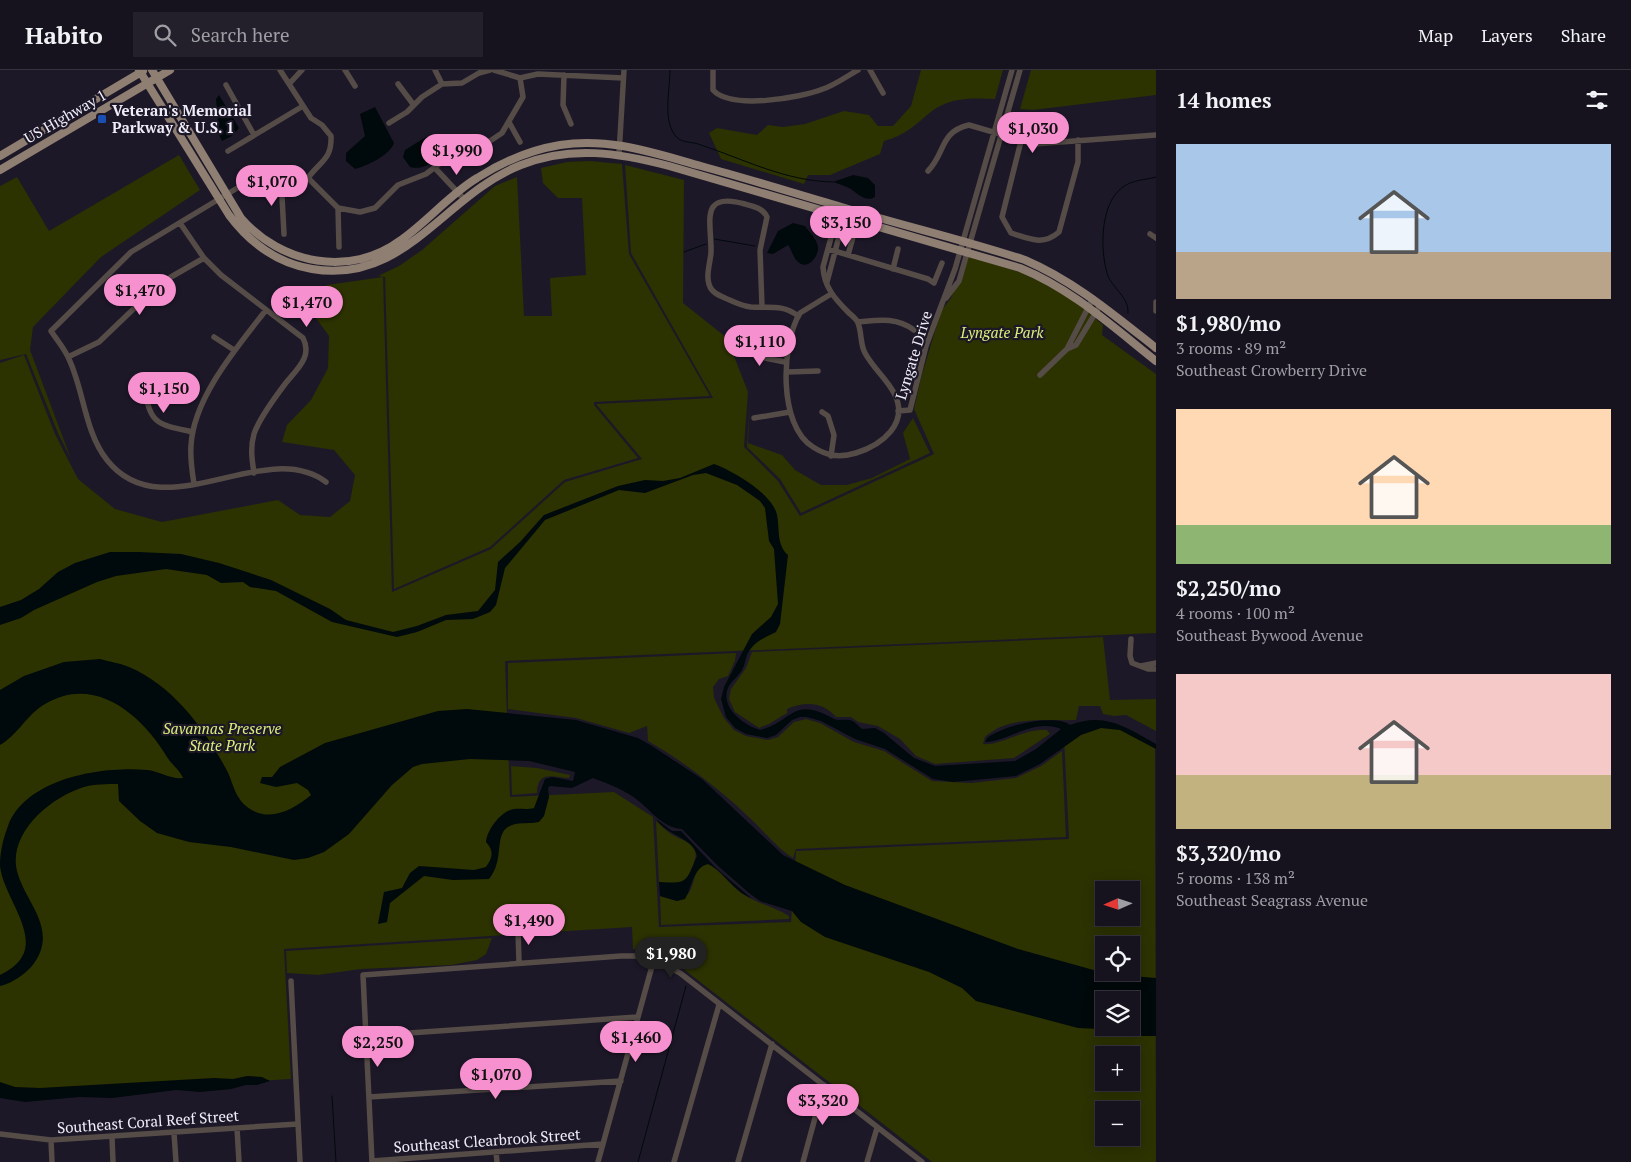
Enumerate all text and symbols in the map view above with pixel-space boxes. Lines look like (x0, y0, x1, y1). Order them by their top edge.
search box (133, 12, 483, 57)
text: Habito (25, 19, 103, 51)
icon: search (151, 21, 179, 49)
text: Search here (191, 22, 290, 47)
text: Map (1418, 23, 1453, 47)
text: Layers (1481, 23, 1533, 47)
text: Share (1561, 23, 1606, 47)
street label: US Highway 1 (20, 84, 110, 148)
text: 14 homes (1176, 86, 1272, 114)
icon: filters (1583, 86, 1611, 114)
place label: Veteran's Memorial Parkway & U.S. 1 (112, 100, 252, 137)
pin: $1,030 (992, 112, 1074, 154)
marker: Veteran's Memorial Parkway & U.S. 1 (96, 113, 108, 125)
text: $1,030 (1008, 117, 1058, 139)
pin: $1,990 (416, 134, 498, 176)
text: $1,990 (432, 139, 482, 161)
pin: $1,070 (231, 164, 313, 207)
text: $1,070 (247, 170, 297, 192)
icon: home (1349, 177, 1439, 267)
pin: $3,150 (805, 206, 887, 248)
text: $3,150 (821, 211, 871, 233)
pin: $1,470 (99, 274, 181, 316)
text: $1,470 (115, 279, 165, 301)
pin: $1,470 (266, 286, 348, 328)
text: $1,470 (282, 291, 332, 313)
street label: Lyngate Drive (890, 308, 936, 402)
text: $1,980/mo (1176, 309, 1281, 337)
park label: Lyngate Park (959, 322, 1044, 342)
pin: $1,110 (719, 324, 801, 367)
text: $1,110 (735, 330, 785, 352)
text: 3 rooms · 89 m² (1176, 337, 1286, 359)
text: Southeast Crowberry Drive (1176, 359, 1367, 381)
pin: $1,150 (123, 372, 205, 414)
text: $1,150 (139, 377, 189, 399)
icon: home (1349, 442, 1439, 532)
text: $2,250/mo (1176, 574, 1281, 602)
text: 4 rooms · 100 m² (1176, 602, 1295, 624)
text: Southeast Bywood Avenue (1176, 624, 1363, 646)
icon: home (1349, 707, 1439, 797)
park label: Savannas Preserve State Park (163, 718, 281, 755)
text: $3,320/mo (1176, 839, 1281, 867)
text: 5 rooms · 138 m² (1176, 867, 1295, 889)
north arrow (1095, 881, 1140, 926)
map controls (1095, 881, 1140, 1146)
text: Southeast Seagrass Avenue (1176, 889, 1368, 911)
pin: $1,490 (488, 904, 570, 946)
text: $1,490 (504, 909, 554, 931)
pin: $1,980 (630, 936, 712, 979)
button: locate (1095, 936, 1140, 981)
text: $1,980 (646, 942, 696, 964)
button: layers (1095, 991, 1140, 1036)
pin: $1,460 (595, 1020, 677, 1063)
pin: $2,250 (337, 1026, 419, 1068)
text: $1,460 (611, 1026, 661, 1048)
text: $2,250 (353, 1031, 403, 1053)
button: + (1095, 1046, 1140, 1091)
pin: $1,070 (455, 1058, 537, 1100)
text: $1,070 (471, 1063, 521, 1085)
pin: $3,320 (782, 1084, 864, 1126)
text: $3,320 (798, 1089, 848, 1111)
button: − (1095, 1101, 1140, 1146)
street label: Southeast Coral Reef Street (56, 1105, 240, 1137)
street label: Southeast Clearbrook Street (393, 1123, 581, 1157)

